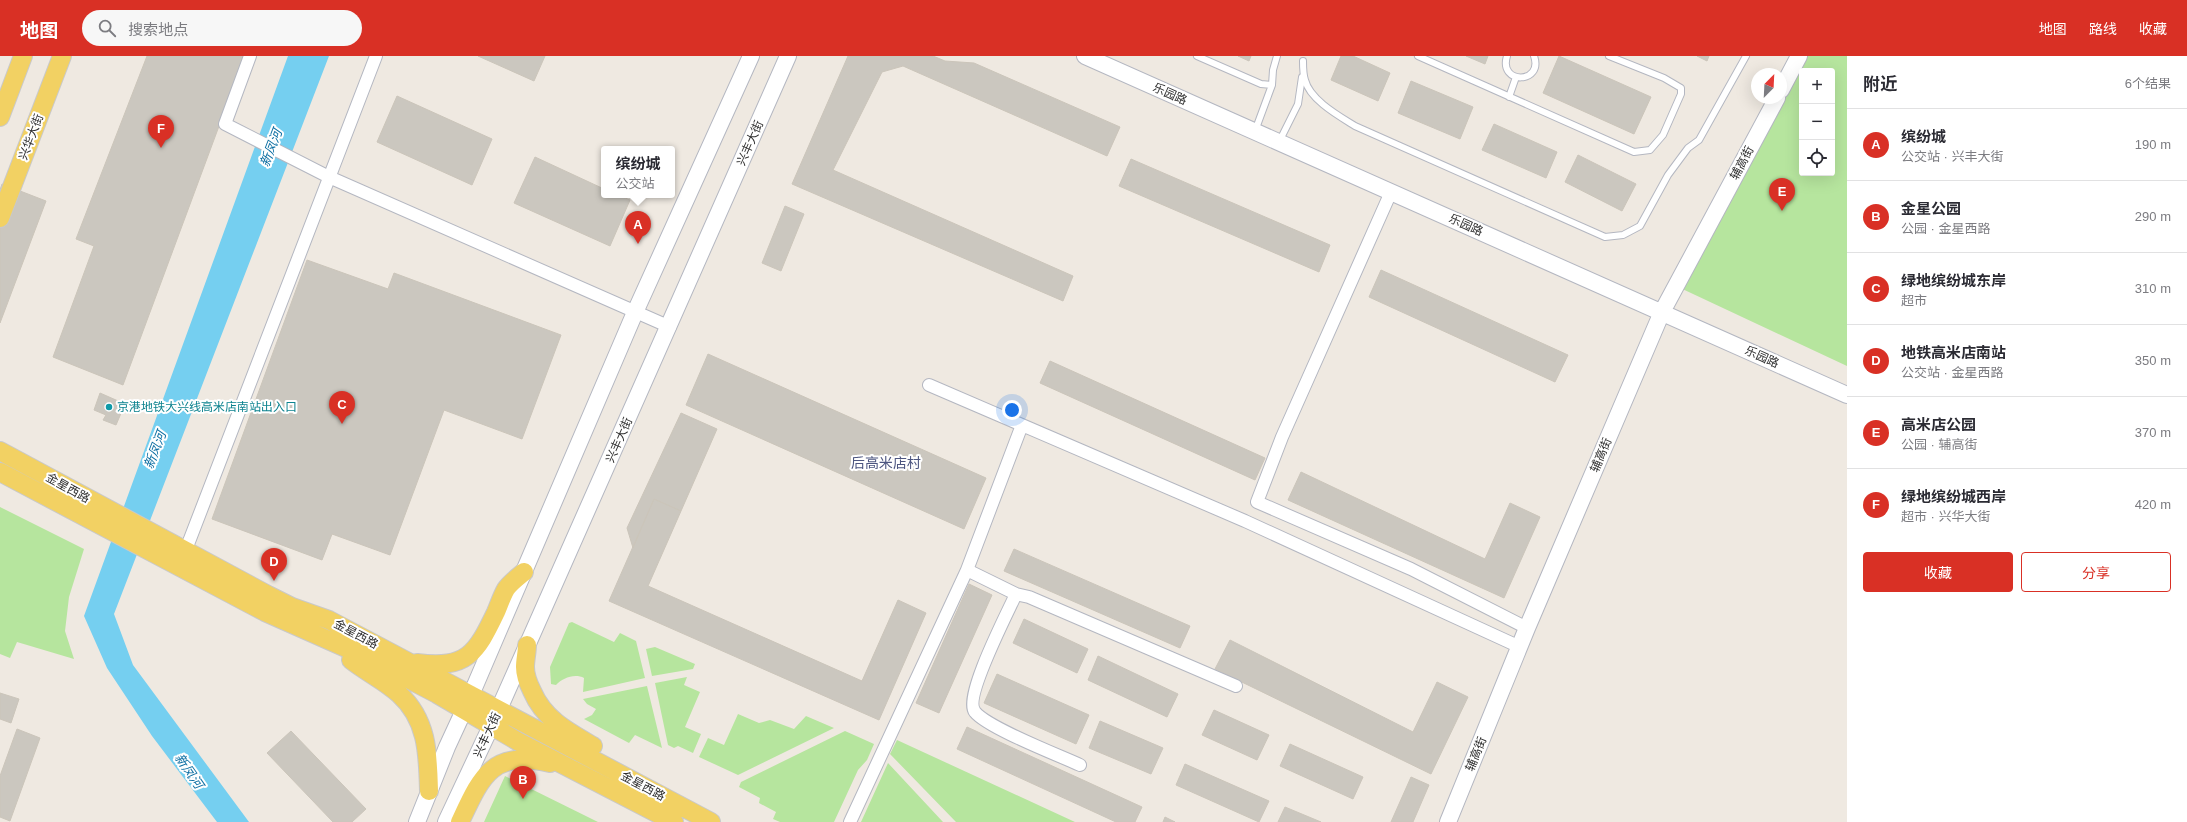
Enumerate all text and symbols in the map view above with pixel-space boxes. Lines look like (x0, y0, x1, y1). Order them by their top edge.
search box (82, 10, 362, 46)
icon: search (96, 17, 118, 39)
text: 地图 (20, 20, 58, 41)
text: 搜索地点 (128, 21, 188, 38)
text: 地图 (2039, 21, 2067, 37)
text: 路线 (2089, 21, 2117, 37)
text: 收藏 (2139, 21, 2167, 37)
north arrow (1751, 68, 1787, 104)
map controls (1799, 68, 1835, 176)
button: + (1799, 68, 1835, 104)
text: 附近 (1863, 75, 1897, 94)
text: 6个结果 (2125, 76, 2171, 91)
street label: 乐园路 (1151, 80, 1189, 108)
button: − (1799, 104, 1835, 140)
street label: 兴华大街 (16, 112, 46, 162)
pin: F (148, 115, 174, 148)
street label: 兴丰大街 (734, 118, 766, 168)
water label: 新凤河 (257, 124, 286, 169)
text: 缤纷城 (1901, 128, 1946, 145)
text: A (1871, 137, 1881, 152)
text: 190 m (2135, 137, 2171, 152)
button: locate (1799, 140, 1835, 176)
street label: 辅高街 (1727, 144, 1757, 182)
popup (601, 146, 675, 198)
text: 公交站 · 兴丰大街 (1901, 149, 2004, 164)
text: 缤纷城 (615, 155, 661, 172)
text: 公交站 (615, 176, 655, 191)
pin: E (1769, 178, 1795, 211)
text: 金星公园 (1901, 200, 1961, 217)
text: B (1871, 209, 1881, 224)
text: 290 m (2135, 209, 2171, 224)
pin: A (625, 211, 651, 244)
street label: 乐园路 (1447, 211, 1485, 239)
text: 公园 · 金星西路 (1901, 221, 1991, 236)
text: 绿地缤纷城东岸 (1901, 272, 2006, 289)
text: C (1871, 281, 1881, 296)
text: 310 m (2135, 281, 2171, 296)
text: 超市 (1901, 293, 1927, 308)
street label: 乐园路 (1743, 343, 1781, 371)
text: 地铁高米店南站 (1901, 344, 2006, 361)
text: D (1871, 353, 1881, 368)
text: 350 m (2135, 353, 2171, 368)
text: 公交站 · 金星西路 (1901, 365, 2004, 380)
pin: C (329, 391, 355, 424)
place label: 京港地铁大兴线高米店南站出入口 (117, 400, 297, 414)
your location (1002, 400, 1022, 420)
marker: 京港地铁大兴线高米店南站出入口 (104, 402, 114, 412)
street label: 兴丰大街 (603, 415, 635, 465)
text: 高米店公园 (1901, 416, 1976, 433)
text: E (1872, 425, 1880, 440)
text: 370 m (2135, 425, 2171, 440)
water label: 新凤河 (141, 426, 170, 471)
street label: 辅高街 (1588, 436, 1614, 474)
text: 公园 · 辅高街 (1901, 437, 1978, 452)
district label: 后高米店村 (851, 455, 921, 471)
street label: 金星西路 (44, 470, 92, 506)
text: 绿地缤纷城西岸 (1901, 488, 2006, 505)
text: F (1872, 497, 1880, 512)
text: 420 m (2135, 497, 2171, 512)
text: 超市 · 兴华大街 (1901, 509, 1991, 524)
pin: D (261, 548, 287, 581)
button: 收藏 (1863, 552, 2013, 592)
button: 分享 (2021, 552, 2171, 592)
street label: 金星西路 (332, 617, 380, 651)
street label: 兴丰大街 (471, 710, 503, 760)
street label: 辅高街 (1463, 735, 1489, 773)
water label: 新凤河 (172, 751, 208, 794)
pin: B (510, 766, 536, 799)
street label: 金星西路 (619, 769, 667, 803)

